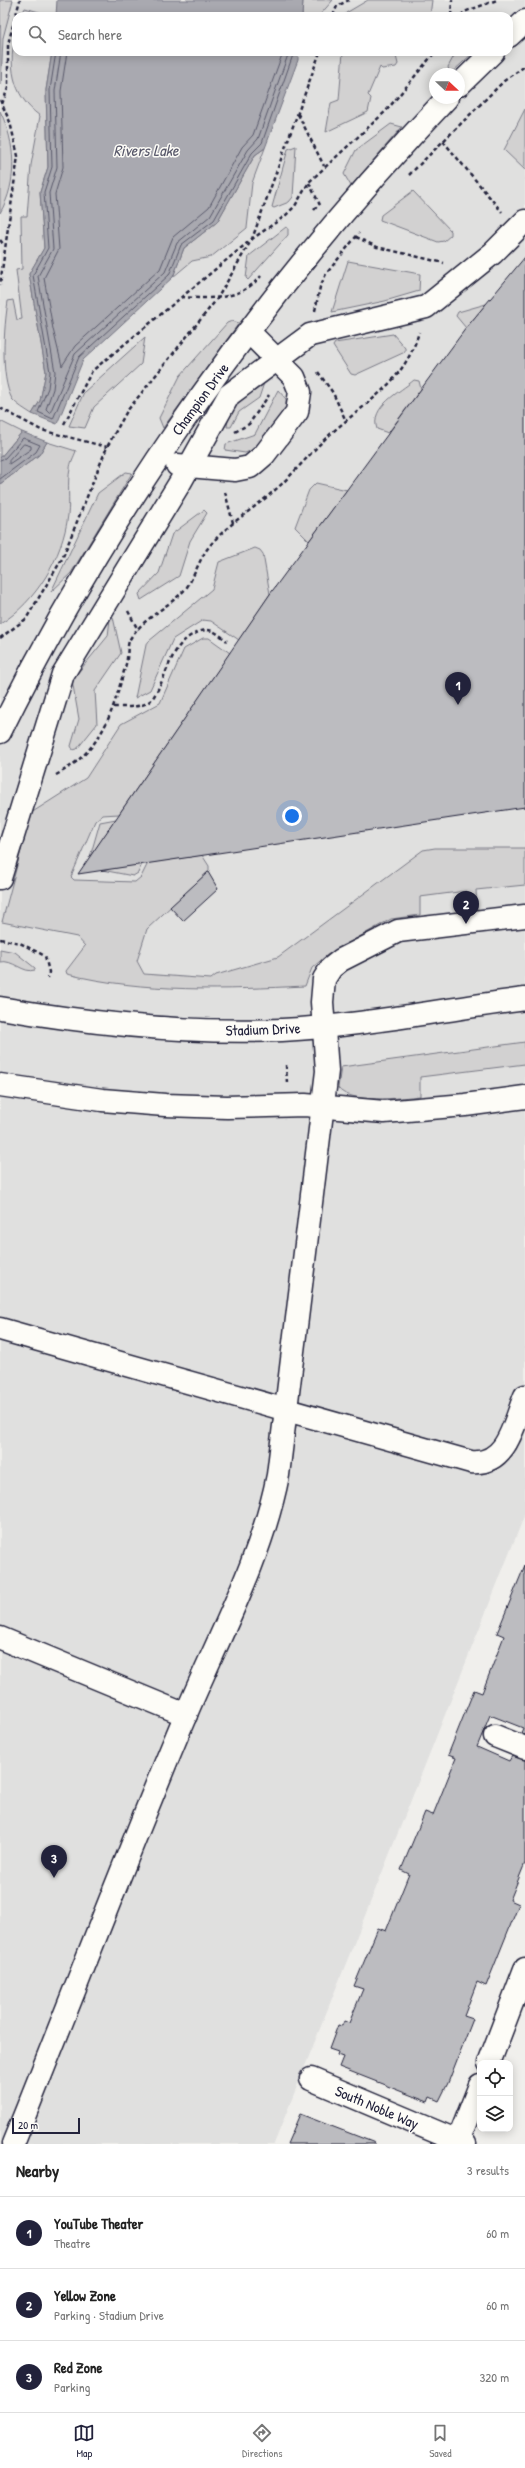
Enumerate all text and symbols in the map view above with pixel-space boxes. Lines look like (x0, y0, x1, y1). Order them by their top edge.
search box (12, 12, 513, 56)
icon: search (26, 23, 48, 45)
text: Search here (58, 24, 122, 45)
north arrow (429, 68, 465, 104)
water label: Rivers Lake (114, 139, 179, 161)
street label: Champion Drive (167, 358, 233, 440)
pin: 1 (445, 672, 471, 705)
your location (282, 806, 302, 826)
pin: 2 (453, 891, 479, 924)
street label: Stadium Drive (225, 1017, 301, 1041)
pin: 3 (41, 1845, 67, 1878)
map controls (477, 2060, 513, 2132)
button: locate (477, 2060, 513, 2096)
street label: South Noble Way (332, 2080, 422, 2134)
button: layers (477, 2096, 513, 2132)
scale bar (12, 2116, 80, 2135)
text: 20 m (18, 2118, 38, 2132)
text: Nearby (16, 2159, 59, 2182)
text: 3 results (467, 2161, 509, 2179)
text: YouTube Theater (54, 2213, 143, 2234)
text: 1 (27, 2224, 31, 2242)
text: 60 m (486, 2224, 509, 2242)
text: Theatre (54, 2234, 90, 2252)
text: Yellow Zone (54, 2285, 116, 2306)
text: 2 (26, 2296, 32, 2314)
text: 60 m (486, 2296, 509, 2314)
text: Parking · Stadium Drive (54, 2306, 164, 2324)
text: Red Zone (54, 2357, 102, 2378)
text: 3 (26, 2368, 32, 2386)
text: 320 m (479, 2368, 509, 2386)
text: Parking (54, 2378, 90, 2396)
tab: Map (73, 2422, 95, 2460)
tab: Directions (242, 2422, 283, 2460)
tab: Saved (429, 2422, 452, 2460)

